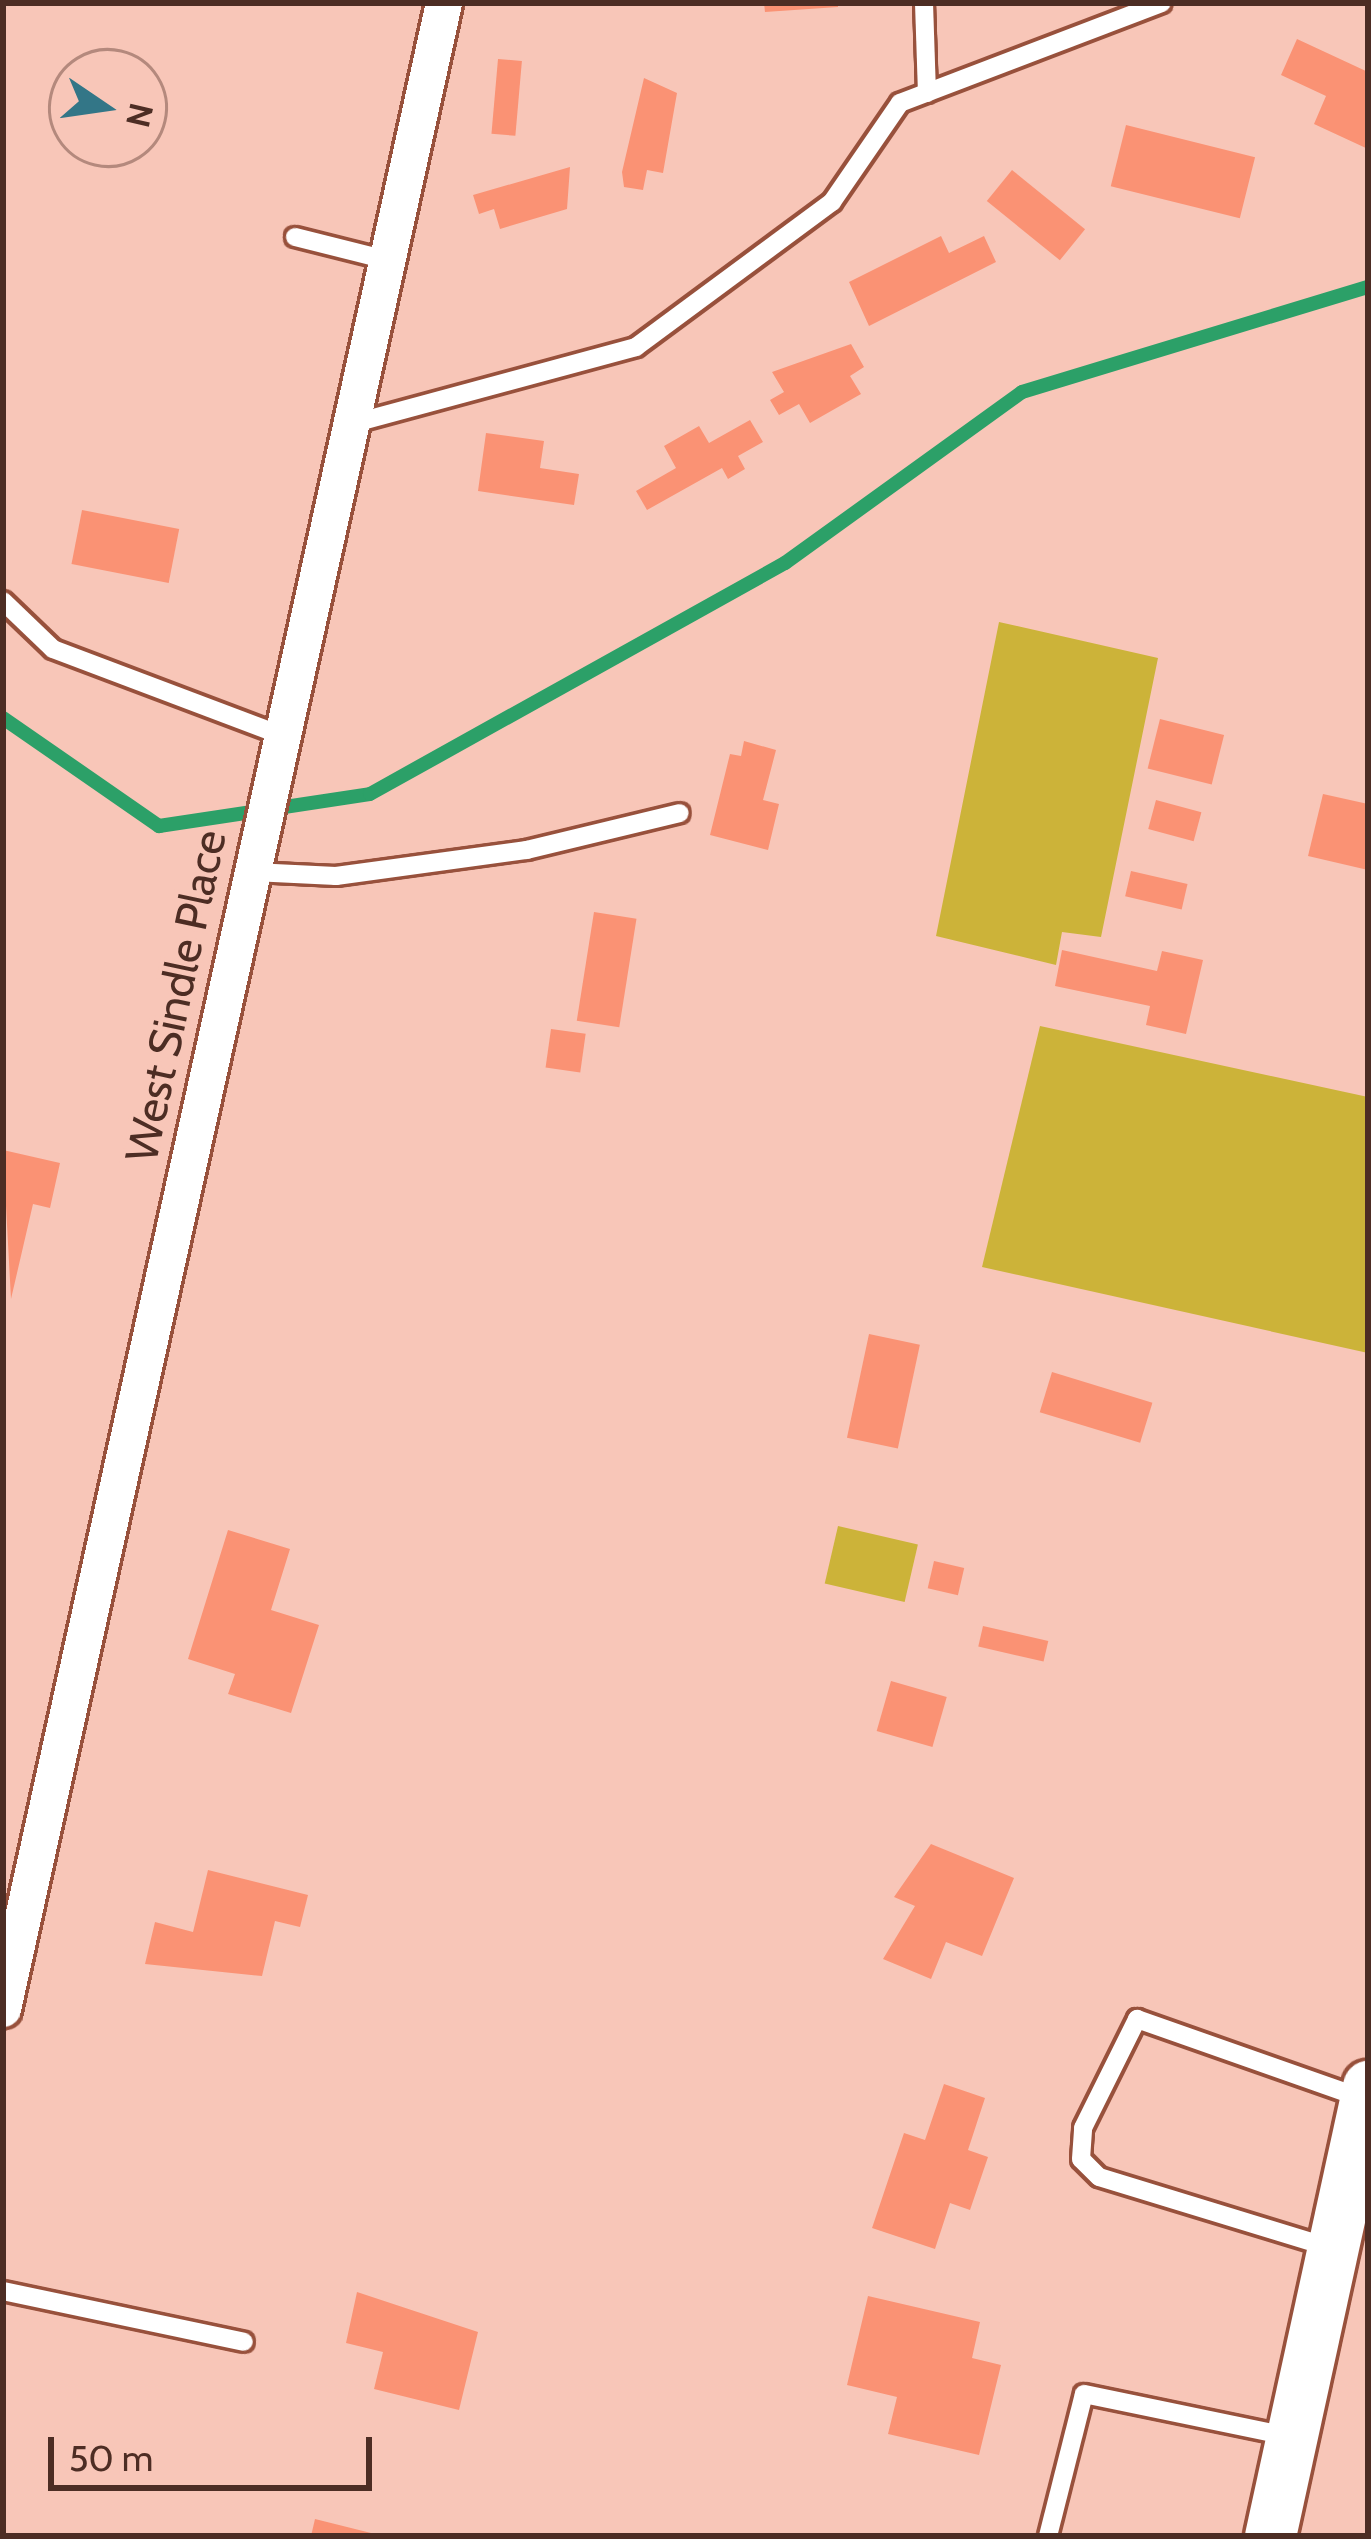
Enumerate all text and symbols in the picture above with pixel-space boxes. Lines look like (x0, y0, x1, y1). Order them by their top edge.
north arrow (48, 48, 168, 168)
text: N (118, 100, 162, 131)
street label: West Sindle Place (114, 825, 238, 1167)
scale bar (54, 2413, 378, 2487)
text: 50 m (69, 2436, 153, 2480)

